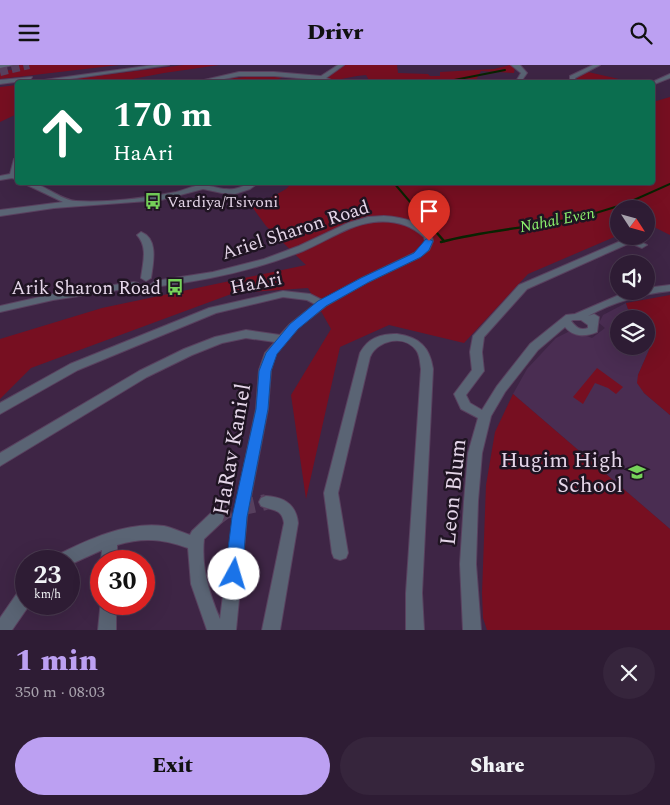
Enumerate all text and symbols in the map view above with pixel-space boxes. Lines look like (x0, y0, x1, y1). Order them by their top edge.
text: Drivr (307, 16, 363, 49)
icon: menu (15, 19, 43, 47)
icon: search (627, 19, 655, 47)
text: 170 m (113, 89, 212, 142)
icon: ahead (30, 100, 95, 165)
text: HaAri (113, 137, 174, 170)
place label: Vardiya/Tsivoni (167, 190, 278, 214)
pin (408, 190, 450, 241)
bus stop icon: Vardiya/Tsivoni (143, 191, 163, 211)
street label: Ariel Sharon Road (218, 193, 373, 268)
icon: arrive (415, 197, 443, 225)
north arrow (610, 200, 655, 245)
map controls (610, 200, 655, 355)
water label: Nahal Even (518, 201, 597, 239)
button: sound (610, 255, 655, 300)
street label: HaAri (228, 264, 285, 303)
place label: Arik Sharon Road (11, 274, 161, 303)
bus stop icon: Arik Sharon Road (165, 277, 185, 297)
button: layers (610, 310, 655, 355)
street label: HaRav Kaniel (205, 381, 260, 518)
street label: Leon Blum (432, 437, 475, 547)
place label: Hugim High School (500, 444, 623, 502)
school or university icon: Hugim High School (627, 462, 647, 482)
position arrow (207, 547, 259, 599)
speed limit sign: 30 (90, 550, 155, 615)
text: 23 (33, 557, 62, 595)
text: km/h (34, 585, 61, 604)
text: 1 min (15, 638, 98, 684)
button: close (603, 647, 655, 699)
text: 350 m · 08:03 (15, 680, 105, 704)
button: Exit (15, 737, 330, 795)
button: Share (340, 737, 655, 795)

